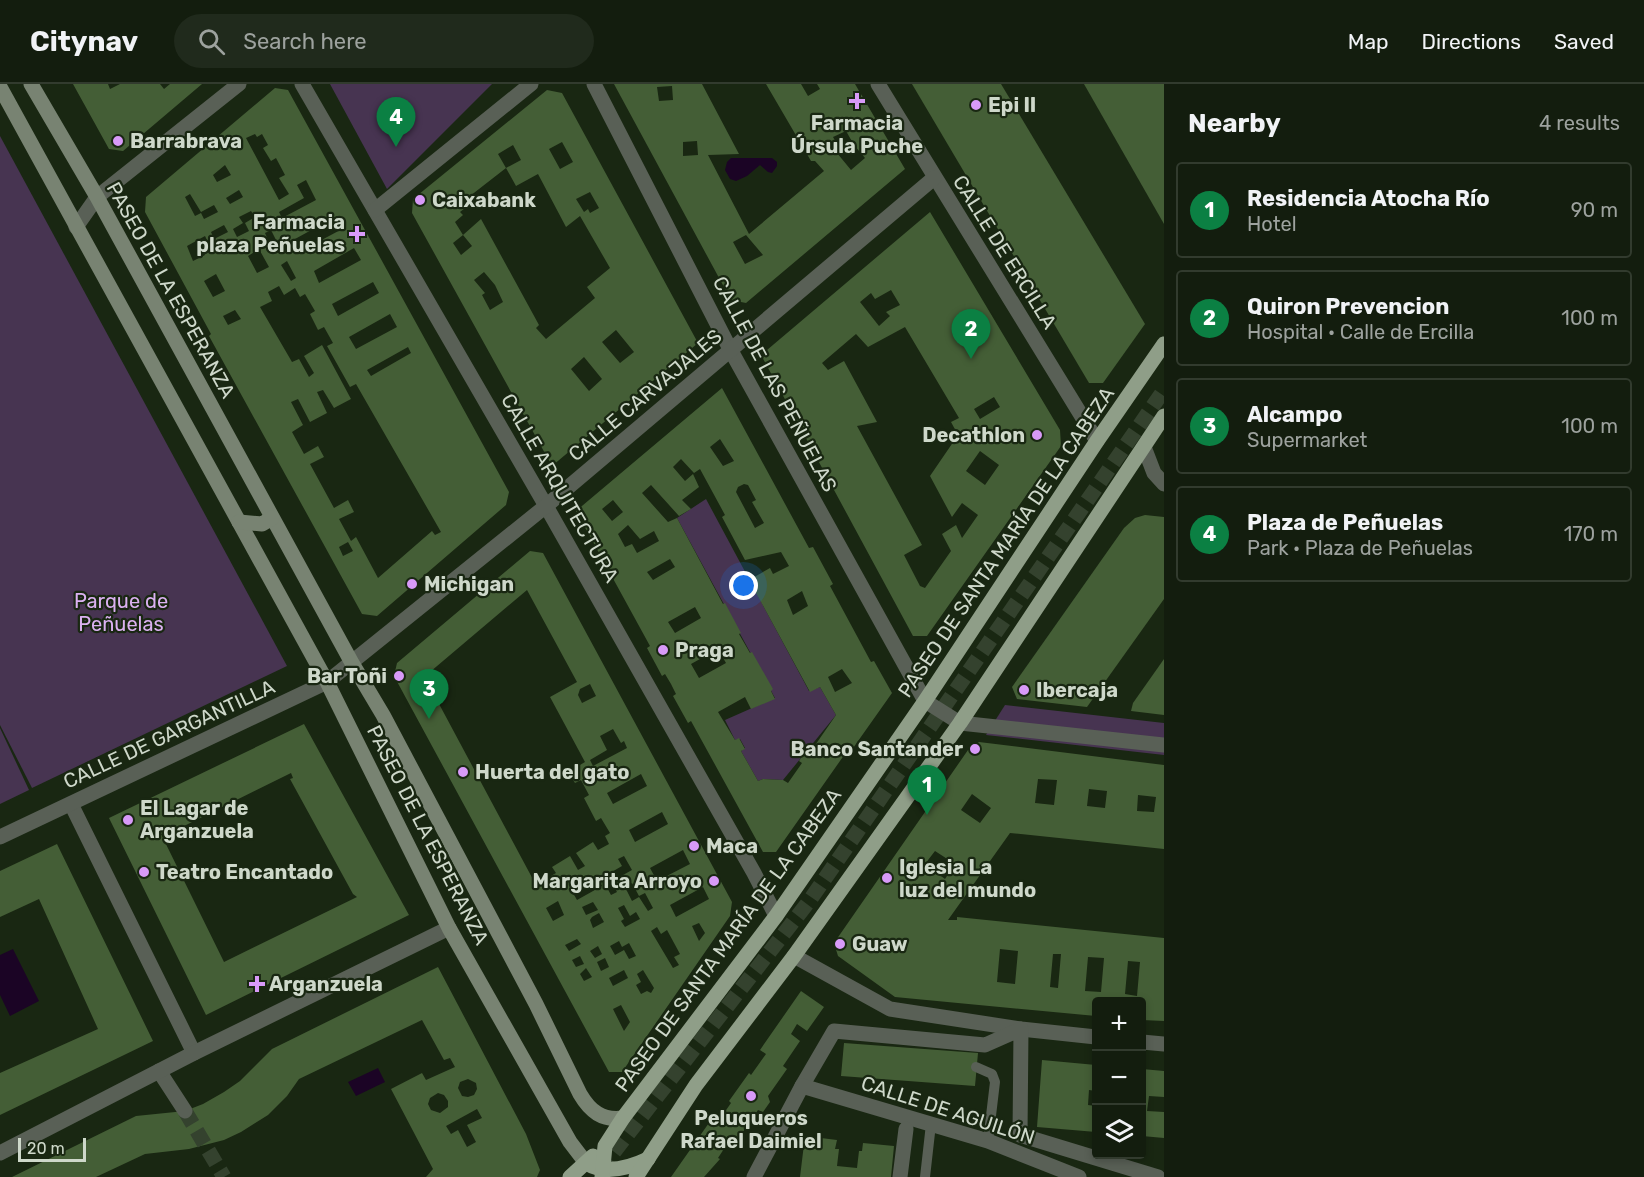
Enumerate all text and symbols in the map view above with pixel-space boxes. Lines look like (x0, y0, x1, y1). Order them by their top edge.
search box (174, 14, 594, 68)
text: Citynav (30, 25, 138, 58)
icon: search (195, 25, 228, 58)
text: Search here (243, 28, 367, 55)
text: Map (1348, 29, 1389, 54)
text: Directions (1422, 29, 1521, 54)
text: Saved (1554, 29, 1614, 54)
place label: Epi II (988, 93, 1036, 117)
marker: Farmacia Úrsula Puche (850, 94, 864, 108)
pin: 4 (376, 98, 416, 147)
marker: Epi II (969, 98, 983, 112)
text: Nearby (1188, 108, 1281, 139)
place label: Farmacia Úrsula Puche (791, 111, 923, 158)
text: 4 results (1539, 111, 1620, 135)
place label: Barrabrava (130, 129, 242, 153)
marker: Barrabrava (111, 134, 125, 148)
street label: CALLE DE ERCILLA (948, 171, 1062, 333)
street label: PASEO DE LA ESPERANZA (102, 178, 240, 402)
text: Residencia Atocha Río (1247, 185, 1490, 212)
place label: Caixabank (432, 188, 536, 212)
marker: Caixabank (413, 193, 427, 207)
text: 1 (1205, 198, 1214, 222)
text: 90 m (1571, 198, 1618, 222)
place label: Farmacia plaza Peñuelas (196, 210, 345, 257)
text: Hotel (1247, 212, 1297, 236)
marker: Farmacia plaza Peñuelas (350, 227, 364, 241)
street label: CALLE DE LAS PEÑUELAS (708, 272, 842, 496)
text: Quiron Prevencion (1247, 293, 1449, 320)
text: 2 (1203, 306, 1216, 330)
text: 100 m (1561, 306, 1618, 330)
pin: 2 (952, 310, 990, 359)
text: Hospital · Calle de Ercilla (1247, 320, 1474, 344)
street label: CALLE CARVAJALES (564, 324, 726, 466)
street label: PASEO DE SANTA MARÍA DE LA CABEZA (893, 382, 1119, 702)
street label: CALLE ARQUITECTURA (496, 389, 624, 587)
text: Alcampo (1247, 401, 1342, 428)
text: 3 (1203, 414, 1216, 438)
text: 100 m (1561, 414, 1618, 438)
place label: Decathlon (922, 423, 1025, 447)
marker: Decathlon (1030, 428, 1044, 442)
text: Supermarket (1247, 428, 1367, 452)
text: Plaza de Peñuelas (1247, 509, 1443, 536)
text: 4 (1203, 522, 1216, 546)
text: 170 m (1564, 522, 1618, 546)
text: Park · Plaza de Peñuelas (1247, 536, 1473, 560)
your location (729, 571, 758, 600)
place label: Michigan (424, 572, 514, 596)
marker: Michigan (405, 577, 419, 591)
park label: Parque de Peñuelas (74, 589, 168, 636)
place label: Praga (675, 638, 734, 662)
marker: Praga (656, 643, 670, 657)
place label: Bar Toñi (307, 664, 387, 688)
marker: Bar Toñi (392, 669, 406, 683)
pin: 3 (410, 670, 448, 719)
street label: CALLE DE GARGANTILLA (60, 674, 278, 794)
place label: Ibercaja (1036, 678, 1118, 702)
marker: Ibercaja (1017, 683, 1031, 697)
street label: PASEO DE LA ESPERANZA (362, 721, 494, 949)
place label: Banco Santander (791, 737, 963, 761)
marker: Banco Santander (968, 742, 982, 756)
place label: Huerta del gato (475, 760, 630, 784)
marker: Huerta del gato (456, 765, 470, 779)
pin: 1 (908, 766, 946, 815)
street label: PASEO DE SANTA MARÍA DE LA CABEZA (610, 784, 846, 1096)
place label: El Lagar de Arganzuela (140, 796, 254, 843)
marker: El Lagar de Arganzuela (121, 813, 135, 827)
place label: Maca (706, 834, 758, 858)
marker: Maca (687, 839, 701, 853)
place label: Iglesia La luz del mundo (899, 855, 1036, 902)
place label: Teatro Encantado (156, 860, 333, 884)
marker: Teatro Encantado (137, 865, 151, 879)
place label: Margarita Arroyo (533, 869, 702, 893)
marker: Iglesia La luz del mundo (880, 871, 894, 885)
marker: Margarita Arroyo (707, 874, 721, 888)
place label: Guaw (852, 932, 908, 956)
marker: Guaw (833, 937, 847, 951)
place label: Arganzuela (269, 972, 383, 996)
marker: Arganzuela (250, 977, 264, 991)
map controls (1092, 997, 1146, 1159)
button: + (1092, 997, 1146, 1051)
button: − (1092, 1051, 1146, 1105)
street label: CALLE DE AGUILÓN (858, 1071, 1038, 1149)
marker: Peluqueros Rafael Daimiel (744, 1089, 758, 1103)
button: layers (1092, 1105, 1146, 1159)
place label: Peluqueros Rafael Daimiel (680, 1106, 822, 1153)
scale bar (18, 1135, 86, 1162)
text: 20 m (27, 1139, 65, 1158)

